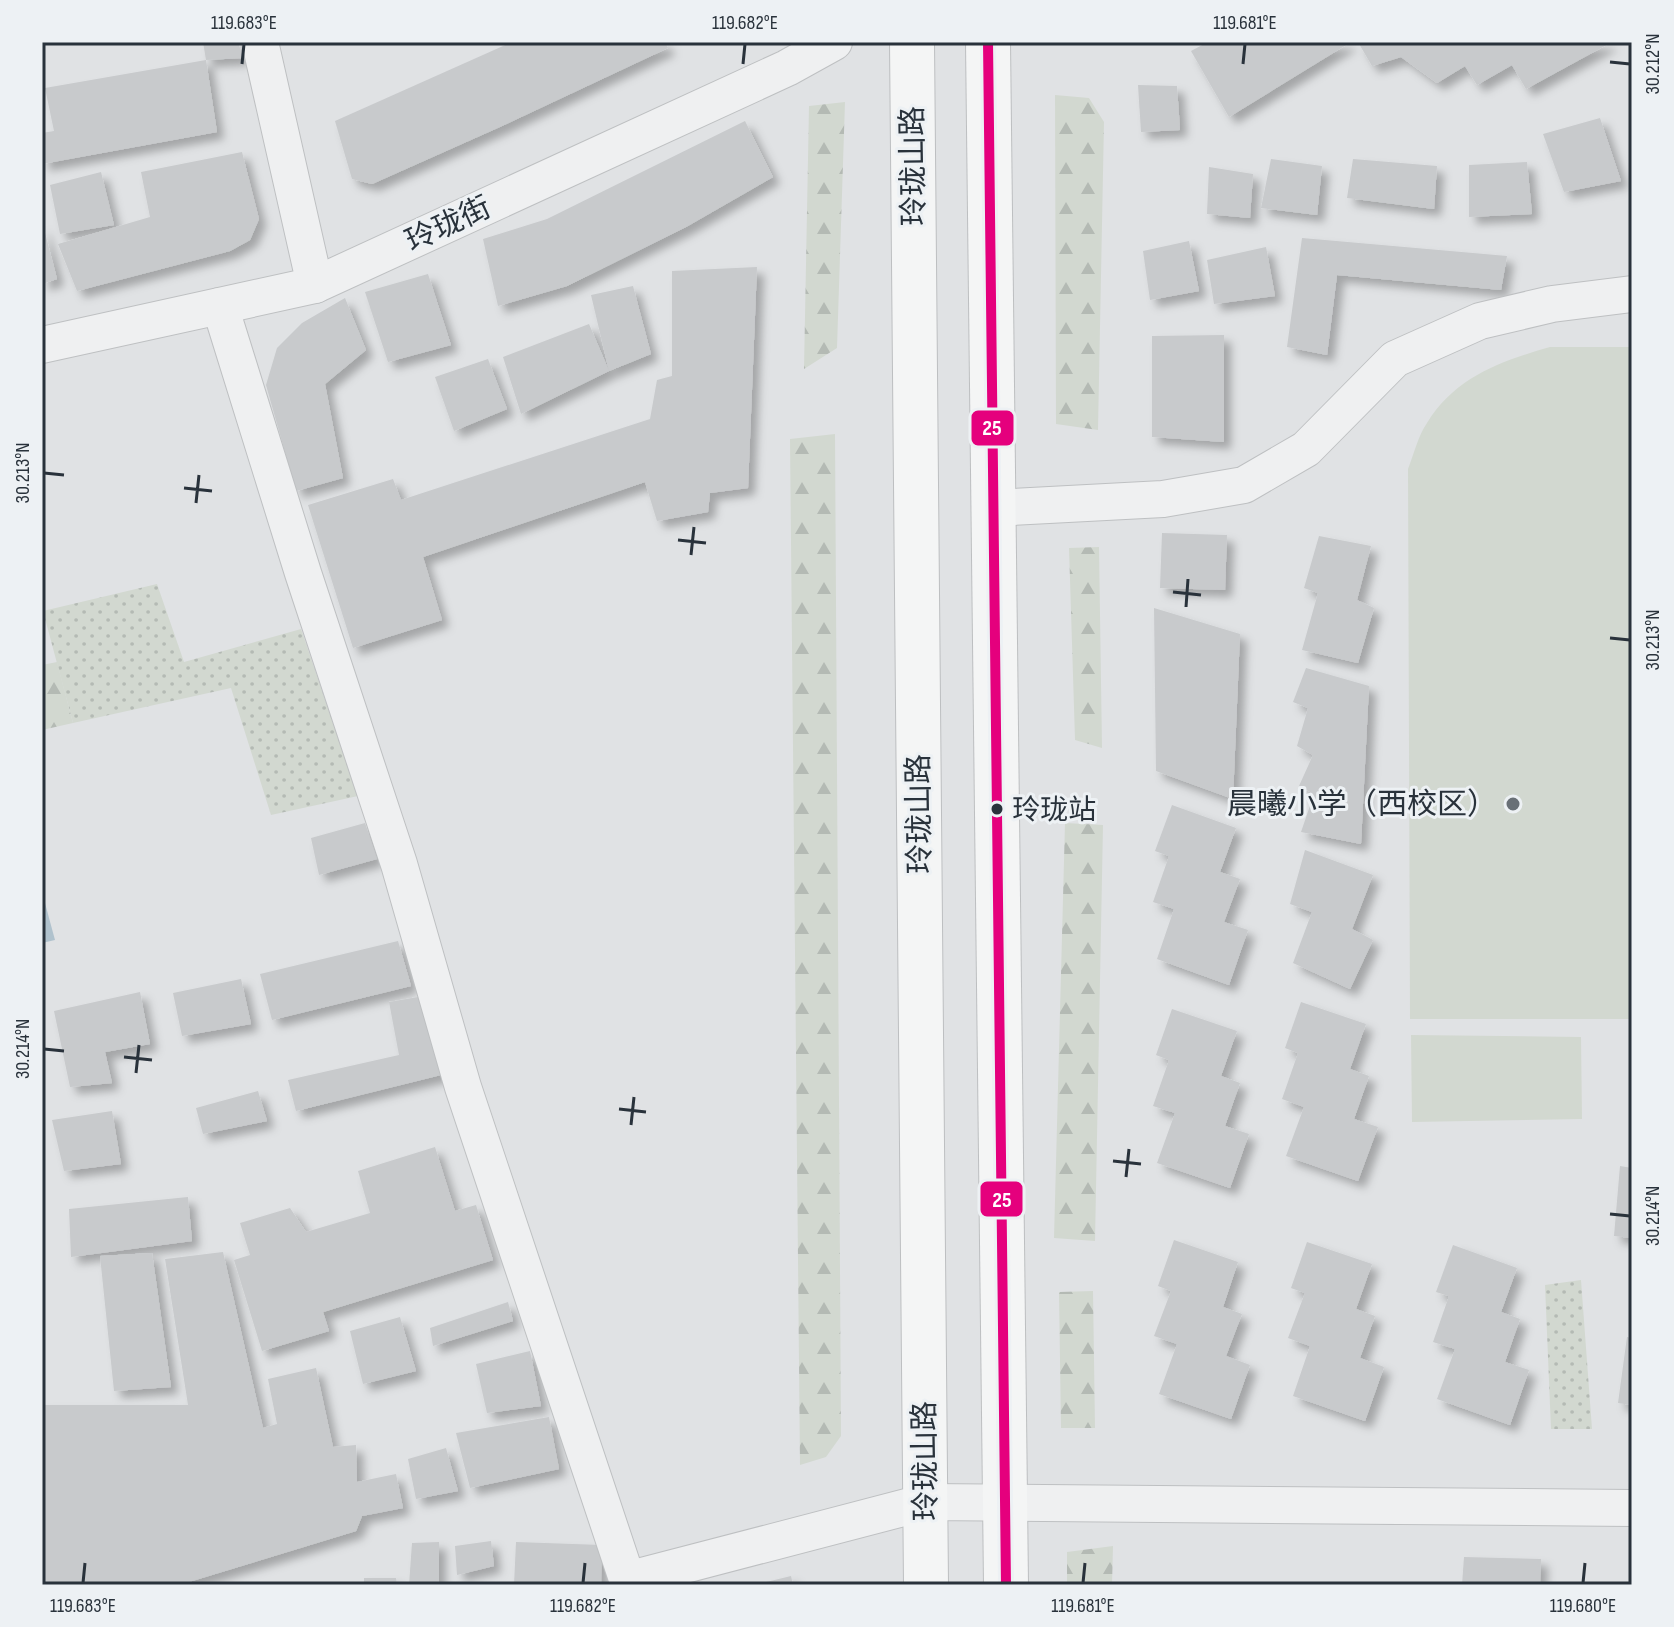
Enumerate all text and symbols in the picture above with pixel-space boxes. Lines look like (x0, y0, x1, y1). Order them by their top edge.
text: 119.683°E (211, 11, 277, 35)
text: 119.682°E (712, 11, 778, 35)
text: 119.681°E (1213, 11, 1277, 35)
text: 30.212°N (1641, 33, 1665, 95)
street label: 玲珑山路 (895, 106, 933, 226)
street label: 玲珑街 (400, 190, 497, 260)
line badge: 25 (970, 409, 1015, 447)
text: 25 (982, 415, 1002, 442)
text: 30.213°N (11, 443, 35, 503)
text: 30.213°N (1641, 610, 1665, 670)
street label: 玲珑山路 (901, 754, 939, 874)
place label: 晨曦小学（西校区） (1227, 787, 1497, 823)
place label: 玲珑站 (1012, 794, 1096, 827)
marker: 晨曦小学（西校区） (1504, 795, 1522, 813)
marker: 玲珑站 (989, 801, 1005, 817)
text: 30.214°N (11, 1019, 35, 1079)
line badge: 25 (979, 1180, 1024, 1218)
text: 30.214°N (1641, 1186, 1665, 1246)
text: 25 (992, 1187, 1012, 1214)
street label: 玲珑山路 (907, 1401, 945, 1521)
text: 119.683°E (50, 1594, 116, 1618)
text: 119.682°E (550, 1594, 616, 1618)
text: 119.681°E (1051, 1594, 1115, 1618)
text: 119.680°E (1550, 1594, 1616, 1618)

